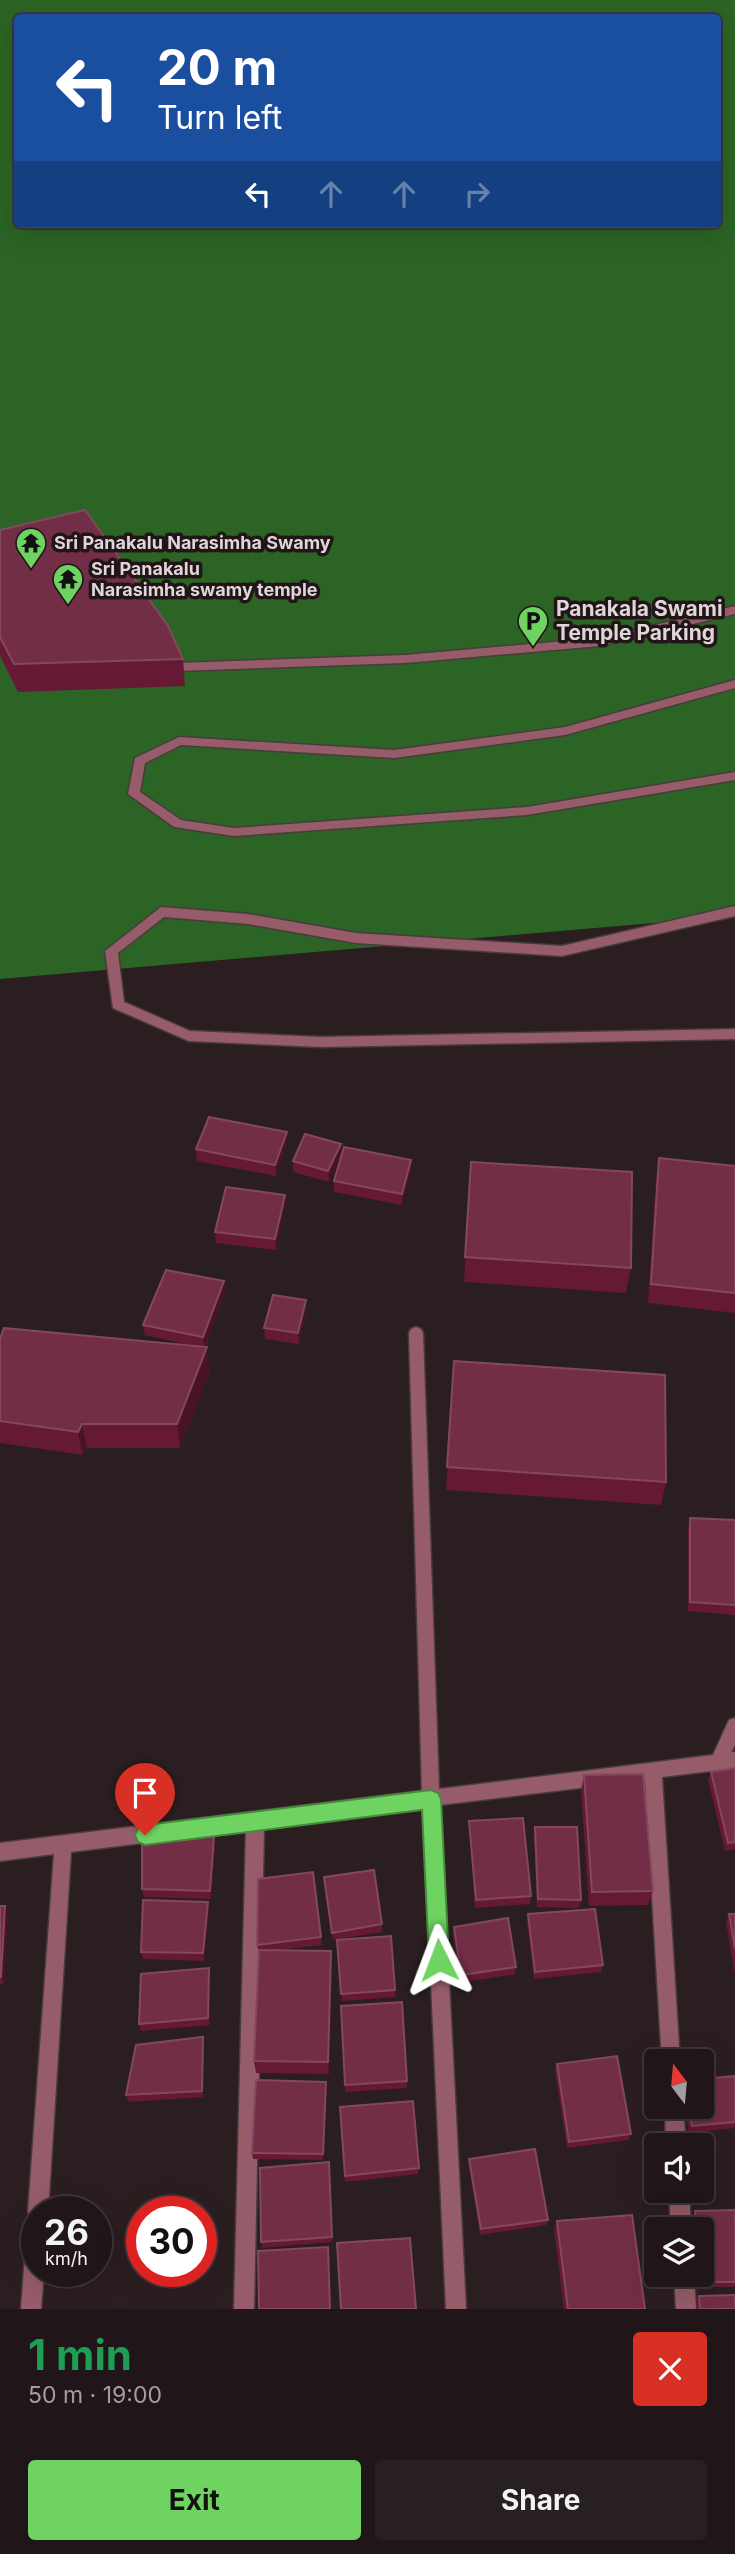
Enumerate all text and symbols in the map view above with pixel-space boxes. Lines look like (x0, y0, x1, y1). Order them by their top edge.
text: 20 m (157, 38, 277, 97)
icon: left (42, 42, 133, 133)
text: Turn left (157, 98, 282, 137)
icon: left (239, 175, 277, 213)
icon: ahead (312, 175, 350, 213)
icon: ahead (385, 175, 423, 213)
icon: right (458, 175, 496, 213)
temple icon: Sri Panakalu Narasimha Swamy (14, 526, 48, 570)
place label: Sri Panakalu Narasimha Swamy (54, 532, 331, 553)
place label: Sri Panakalu Narasimha swamy temple (91, 558, 318, 600)
temple icon: Sri Panakalu Narasimha swamy temple (51, 562, 85, 606)
place label: Panakala Swami Temple Parking (556, 596, 723, 645)
parking icon: Panakala Swami Temple Parking (516, 604, 550, 648)
pin (115, 1763, 175, 1835)
icon: arrive (126, 1774, 164, 1812)
position arrow (402, 1923, 476, 1997)
north arrow (644, 2049, 714, 2119)
map controls (644, 2049, 714, 2287)
button: sound (644, 2133, 714, 2203)
speed limit sign: 30 (126, 2196, 217, 2287)
text: 26 (44, 2211, 89, 2253)
button: layers (644, 2217, 714, 2287)
text: km/h (45, 2248, 88, 2269)
text: 1 min (28, 2329, 132, 2380)
button: close (633, 2332, 707, 2406)
text: 50 m · 19:00 (28, 2381, 162, 2409)
button: Exit (28, 2460, 361, 2540)
button: Share (375, 2460, 707, 2540)

